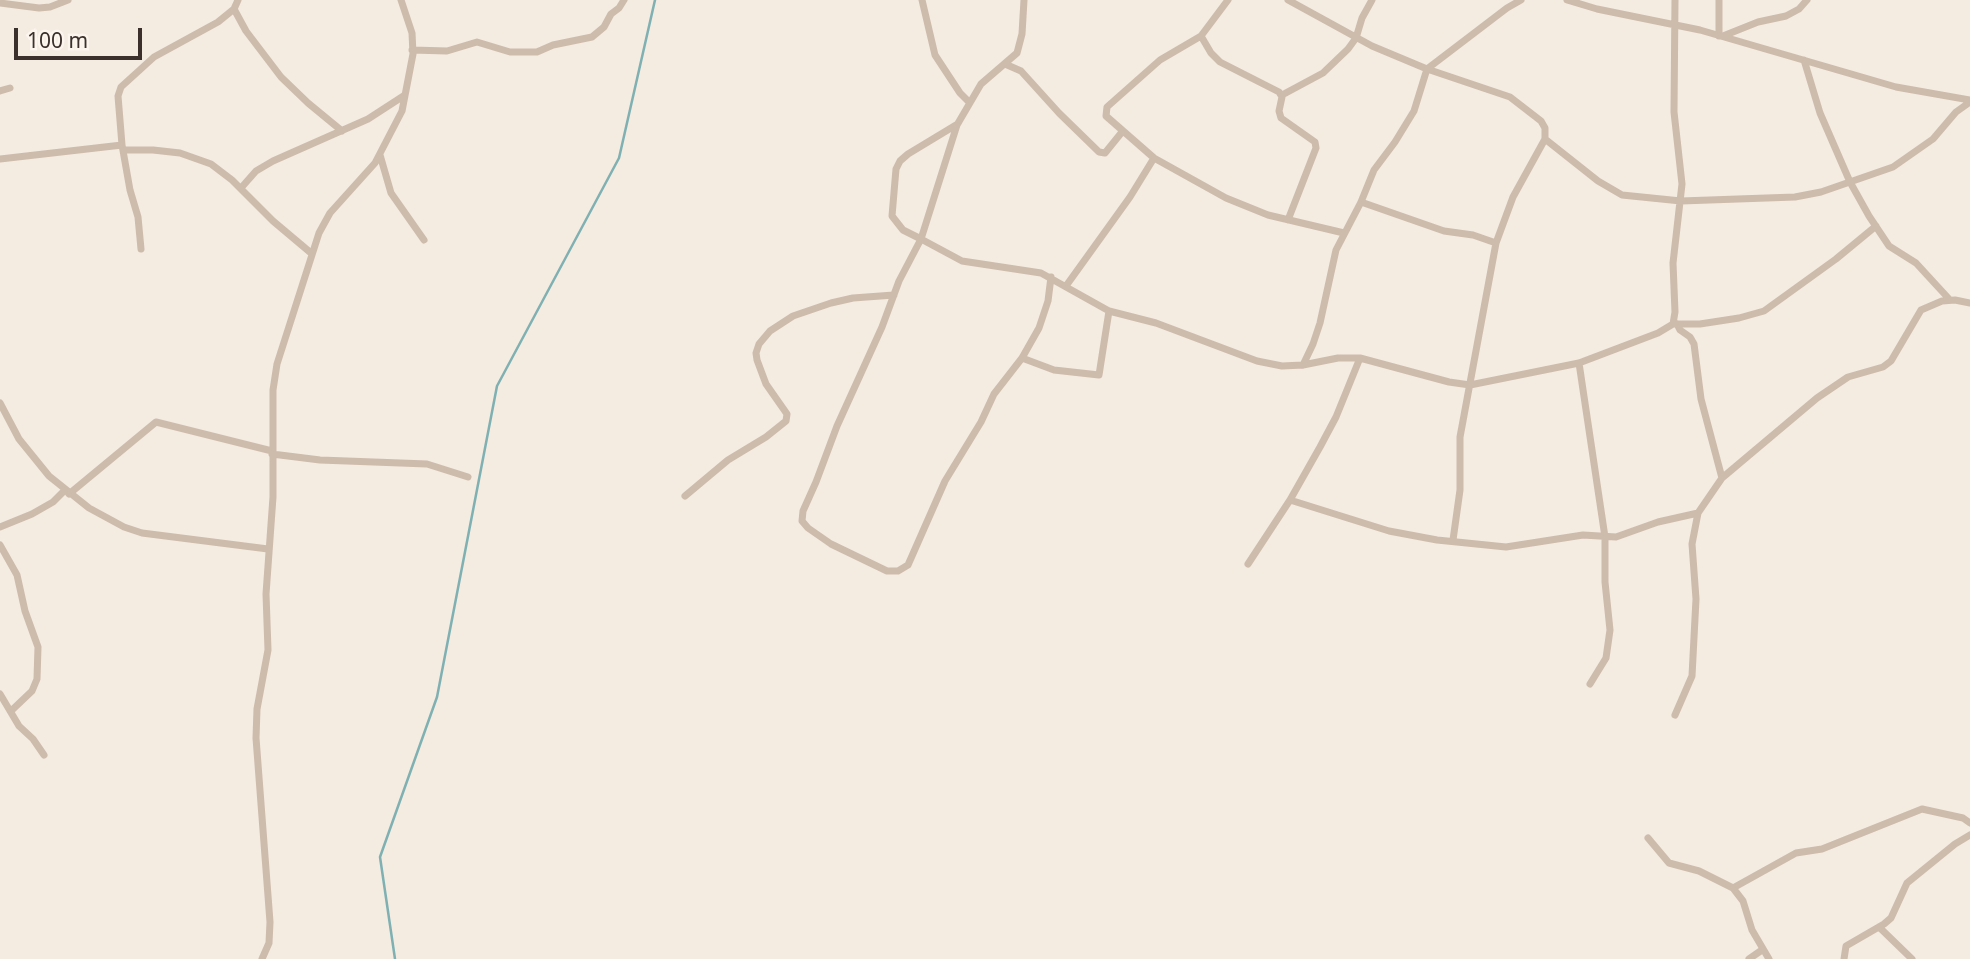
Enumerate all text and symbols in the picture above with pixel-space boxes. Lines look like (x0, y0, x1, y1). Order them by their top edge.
scale bar (18, 14, 145, 58)
text: 100 m (27, 26, 88, 54)

